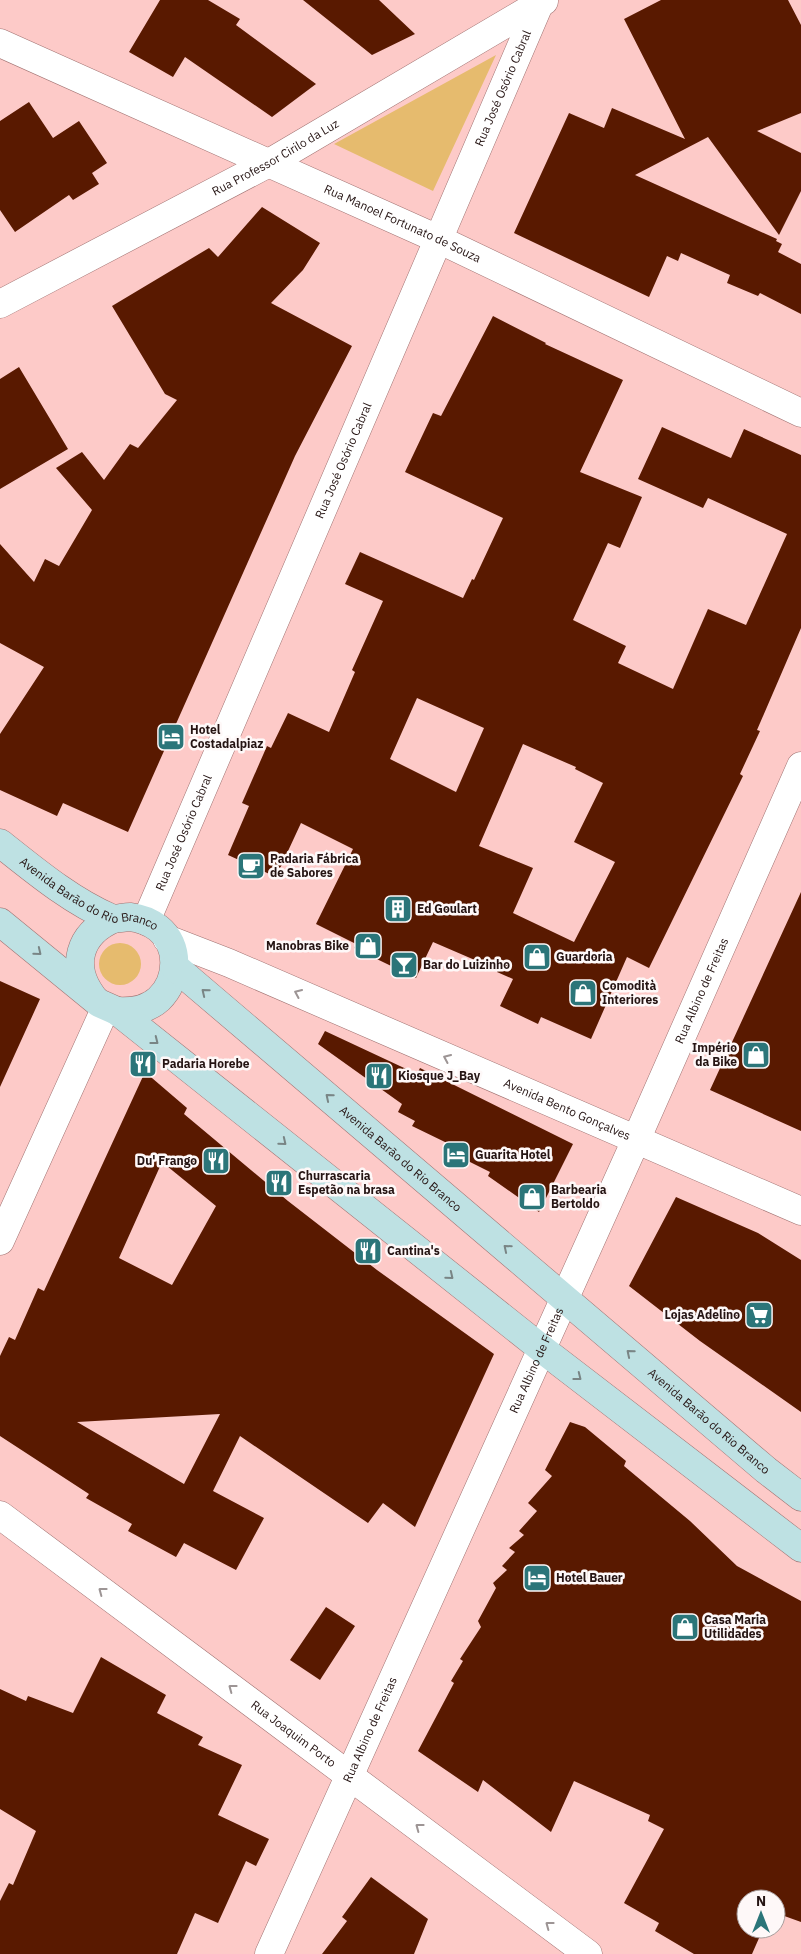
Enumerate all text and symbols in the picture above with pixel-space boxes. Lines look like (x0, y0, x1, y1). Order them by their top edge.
street label: Rua José Osório Cabral (471, 28, 534, 149)
street label: Rua Professor Cirilo da Luz (209, 115, 342, 199)
street label: Rua Manoel Fortunato de Souza (322, 181, 484, 266)
street label: Rua José Osório Cabral (312, 400, 375, 521)
hotel icon: Hotel Costadalpiaz (156, 722, 186, 752)
place label: Hotel Costadalpiaz (190, 722, 264, 751)
street label: Rua José Osório Cabral (152, 772, 215, 893)
cafe icon: Padaria Fábrica de Sabores (236, 851, 266, 881)
place label: Padaria Fábrica de Sabores (270, 851, 359, 880)
street label: Avenida Barão do Rio Branco (17, 854, 162, 933)
building icon: Ed Goulart (383, 894, 413, 924)
place label: Ed Goulart (417, 901, 477, 916)
shop icon: Manobras Bike (353, 931, 383, 961)
street label: Rua Albino de Freitas (671, 935, 731, 1046)
place label: Manobras Bike (266, 938, 349, 953)
shop icon: Guardoria (522, 942, 552, 972)
one-way arrow (32, 947, 41, 955)
place label: Guardoria (556, 949, 613, 964)
bar icon: Bar do Luizinho (389, 950, 419, 980)
place label: Bar do Luizinho (423, 957, 510, 972)
shop icon: Comodità Interiores (568, 978, 598, 1008)
place label: Comodità Interiores (602, 978, 658, 1007)
one-way arrow (294, 988, 303, 999)
one-way arrow (202, 990, 211, 998)
one-way arrow (150, 1035, 159, 1044)
place label: Império da Bike (692, 1040, 737, 1069)
shop icon: Império da Bike (741, 1040, 771, 1070)
restaurant icon: Padaria Horebe (128, 1049, 158, 1079)
one-way arrow (443, 1053, 452, 1064)
place label: Padaria Horebe (162, 1056, 250, 1071)
restaurant icon: Kiosque J_Bay (364, 1061, 394, 1091)
place label: Kiosque J_Bay (398, 1068, 481, 1083)
street label: Avenida Bento Gonçalves (502, 1075, 633, 1143)
one-way arrow (326, 1095, 335, 1103)
street label: Avenida Barão do Rio Branco (337, 1102, 465, 1215)
one-way arrow (277, 1136, 286, 1144)
hotel icon: Guarita Hotel (441, 1140, 471, 1170)
restaurant icon: Du' Frango (201, 1146, 231, 1176)
place label: Guarita Hotel (475, 1147, 551, 1162)
place label: Du' Frango (137, 1153, 197, 1168)
restaurant icon: Churrascaria Espetão na brasa (264, 1168, 294, 1198)
place label: Churrascaria Espetão na brasa (298, 1168, 395, 1197)
shop icon: Barbearia Bertoldo (517, 1182, 547, 1212)
place label: Barbearia Bertoldo (551, 1182, 607, 1211)
restaurant icon: Cantina's (353, 1236, 383, 1266)
place label: Cantina's (387, 1243, 440, 1258)
one-way arrow (503, 1244, 512, 1253)
one-way arrow (445, 1271, 454, 1280)
supermarket icon: Lojas Adelino (744, 1300, 774, 1330)
street label: Rua Albino de Freitas (506, 1305, 567, 1416)
place label: Lojas Adelino (665, 1307, 740, 1322)
one-way arrow (627, 1350, 636, 1359)
street label: Avenida Barão do Rio Branco (645, 1365, 773, 1477)
one-way arrow (572, 1371, 581, 1379)
hotel icon: Hotel Bauer (522, 1563, 552, 1593)
place label: Hotel Bauer (556, 1570, 623, 1585)
one-way arrow (98, 1588, 108, 1597)
shop icon: Casa Maria Utilidades (670, 1612, 700, 1642)
place label: Casa Maria Utilidades (704, 1612, 766, 1641)
street label: Rua Albino de Freitas (339, 1674, 400, 1785)
one-way arrow (228, 1685, 238, 1694)
street label: Rua Joaquim Porto (248, 1697, 339, 1770)
one-way arrow (416, 1825, 425, 1833)
north arrow (736, 1889, 786, 1939)
text: N (756, 1892, 766, 1910)
one-way arrow (545, 1922, 555, 1931)

